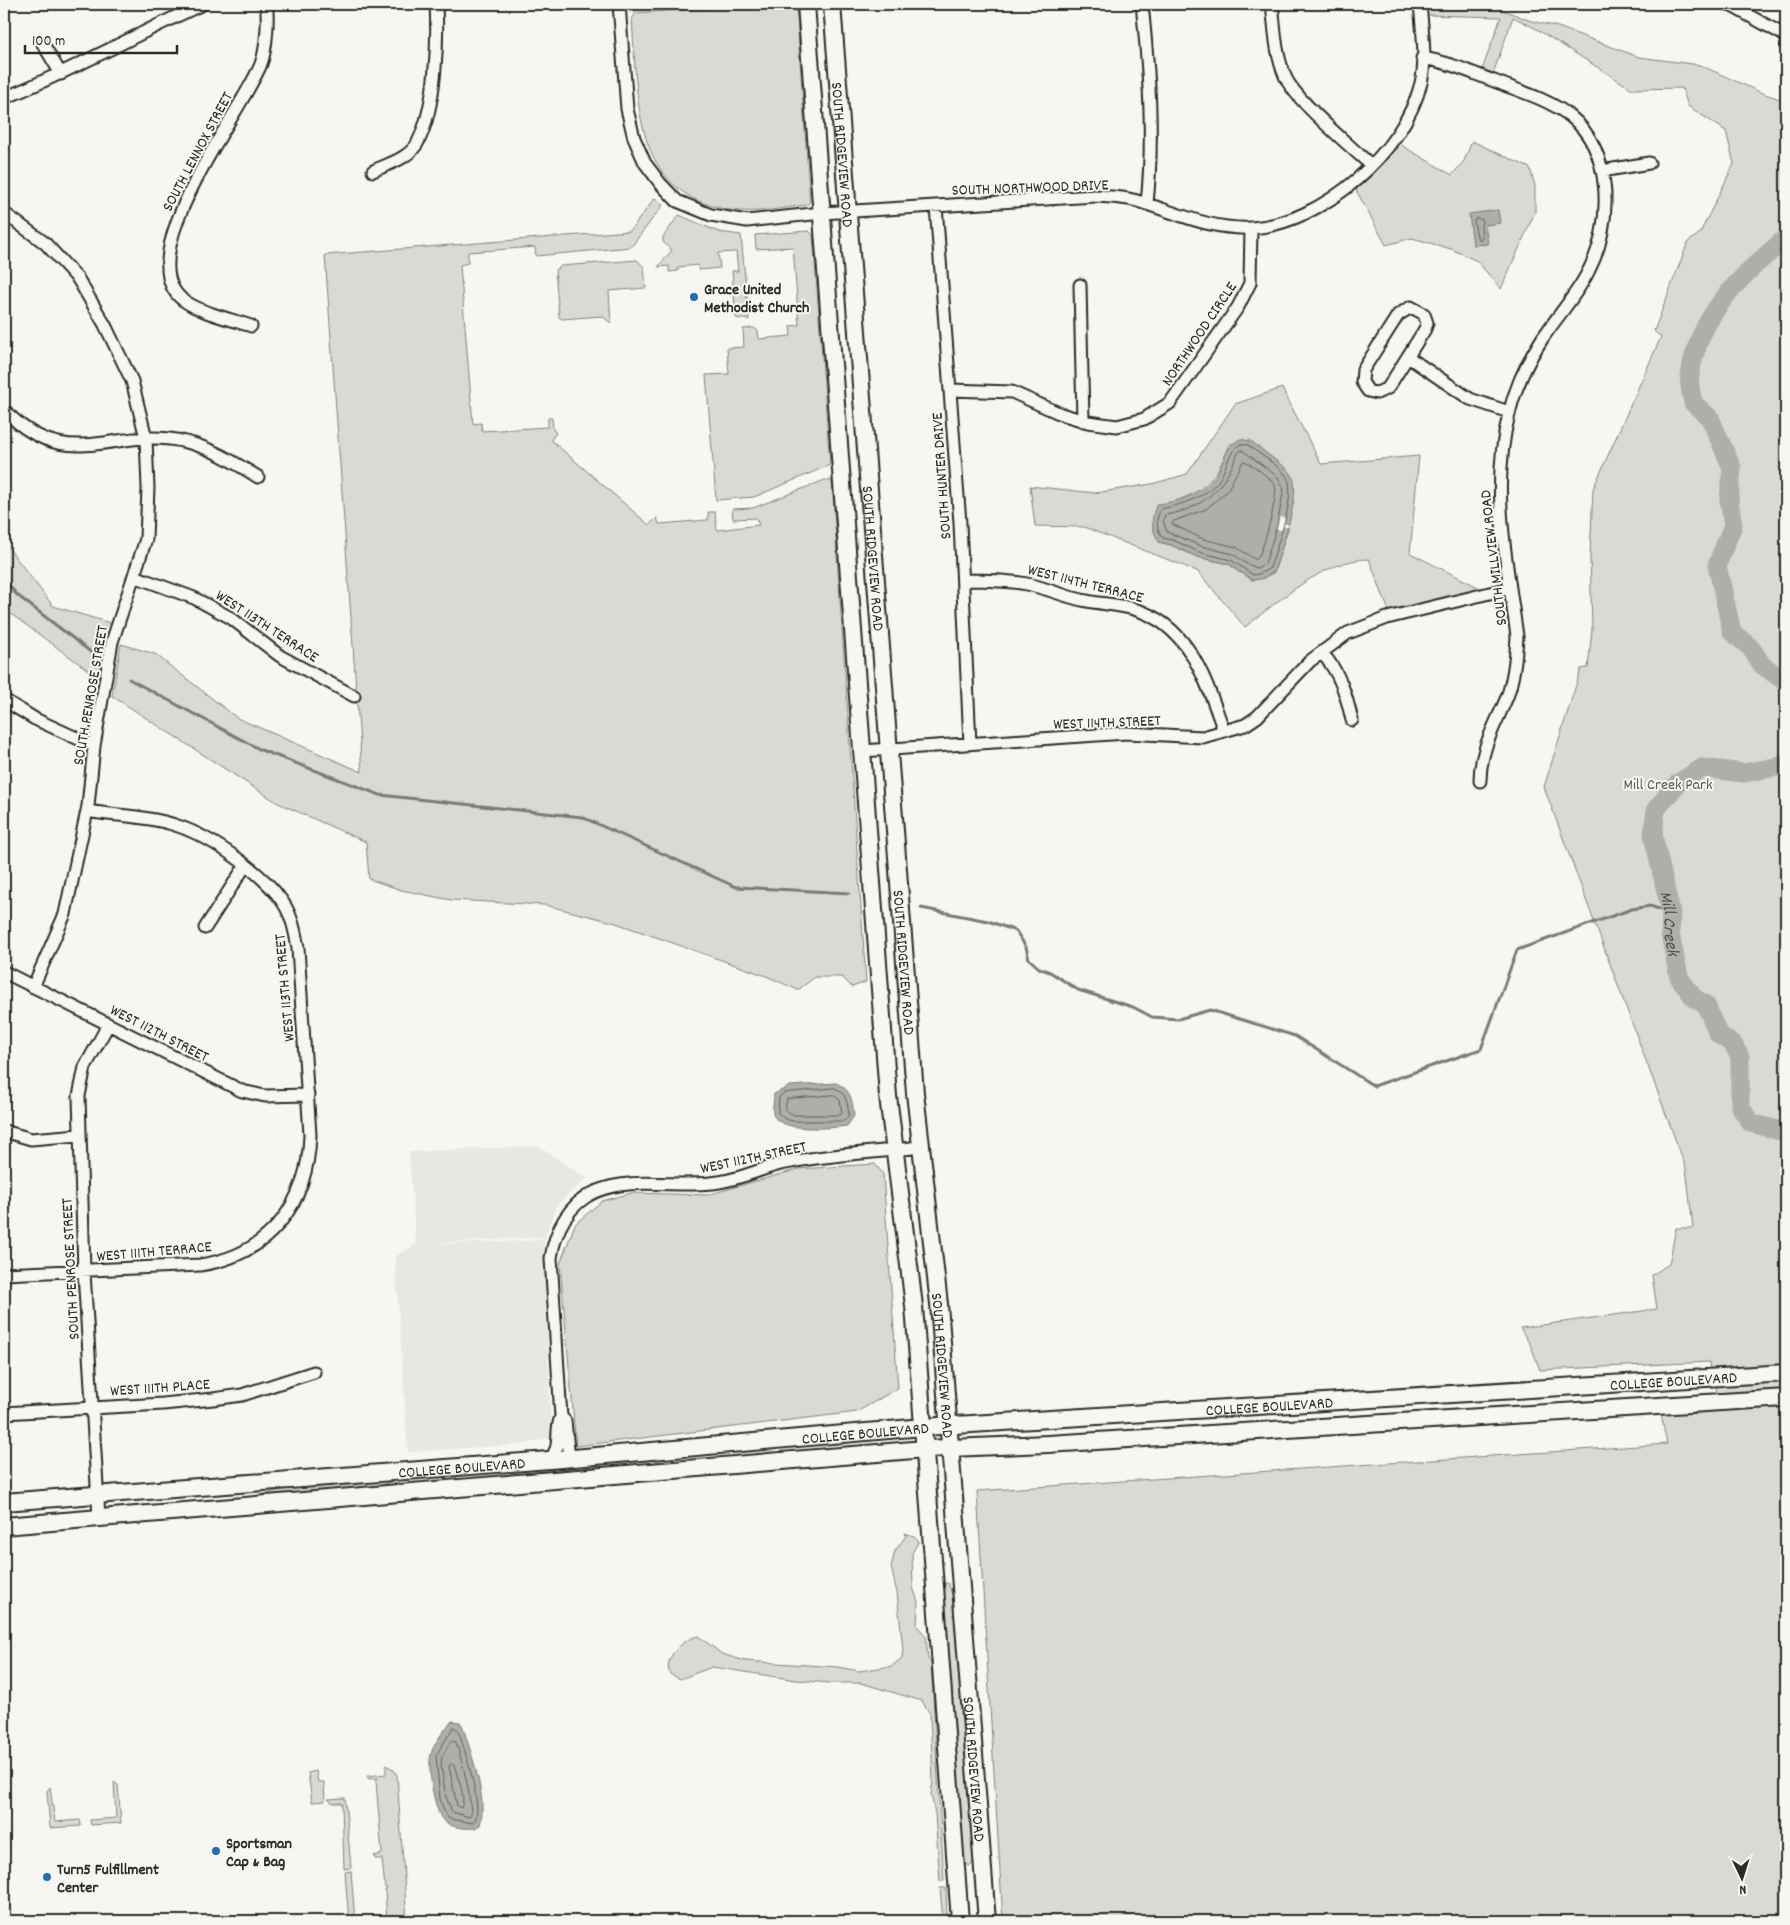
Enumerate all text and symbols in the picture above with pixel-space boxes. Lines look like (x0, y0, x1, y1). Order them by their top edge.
scale bar (25, 22, 178, 54)
text: 100 m (32, 31, 65, 53)
street label: SOUTH RIDGEVIEW ROAD (824, 81, 858, 228)
street label: SOUTH LENNOX STREET (157, 88, 240, 216)
street label: SOUTH NORTHWOOD DRIVE (951, 174, 1110, 203)
street label: NORTHWOOD CIRCLE (1157, 277, 1244, 391)
place label: Grace United Methodist Church (704, 279, 809, 320)
marker: Grace United Methodist Church (688, 291, 700, 303)
street label: SOUTH HUNTER DRIVE (927, 411, 958, 540)
street label: SOUTH RIDGEVIEW ROAD (855, 485, 889, 632)
street label: SOUTH MILLVIEW ROAD (1475, 489, 1514, 627)
street label: WEST 114TH TERRACE (1025, 559, 1146, 610)
street label: WEST 113TH TERRACE (210, 585, 323, 670)
street label: SOUTH PENROSE STREET (68, 623, 115, 767)
street label: WEST 114TH STREET (1053, 710, 1162, 737)
park label: Mill Creek Park (1624, 774, 1713, 797)
street label: SOUTH RIDGEVIEW ROAD (886, 889, 920, 1036)
water label: Mill Creek (1651, 889, 1685, 960)
street label: WEST 113TH STREET (269, 932, 302, 1043)
street label: WEST 112TH STREET (106, 999, 213, 1069)
street label: WEST 112TH STREET (698, 1136, 809, 1181)
street label: SOUTH PENROSE STREET (56, 1197, 87, 1340)
street label: WEST 111TH TERRACE (96, 1236, 213, 1269)
street label: SOUTH RIDGEVIEW ROAD (924, 1292, 958, 1439)
street label: COLLEGE BOULEVARD (1609, 1367, 1738, 1398)
street label: WEST 111TH PLACE (109, 1373, 212, 1403)
street label: COLLEGE BOULEVARD (1205, 1392, 1334, 1423)
street label: COLLEGE BOULEVARD (801, 1418, 929, 1452)
street label: COLLEGE BOULEVARD (397, 1453, 526, 1486)
street label: SOUTH RIDGEVIEW ROAD (956, 1696, 990, 1843)
place label: Sportsman Cap & Bag (226, 1833, 292, 1874)
marker: Sportsman Cap & Bag (210, 1845, 222, 1857)
north arrow (1718, 1852, 1768, 1902)
place label: Turn5 Fulfillment Center (57, 1859, 159, 1900)
marker: Turn5 Fulfillment Center (41, 1871, 53, 1883)
text: N (1739, 1879, 1747, 1899)

